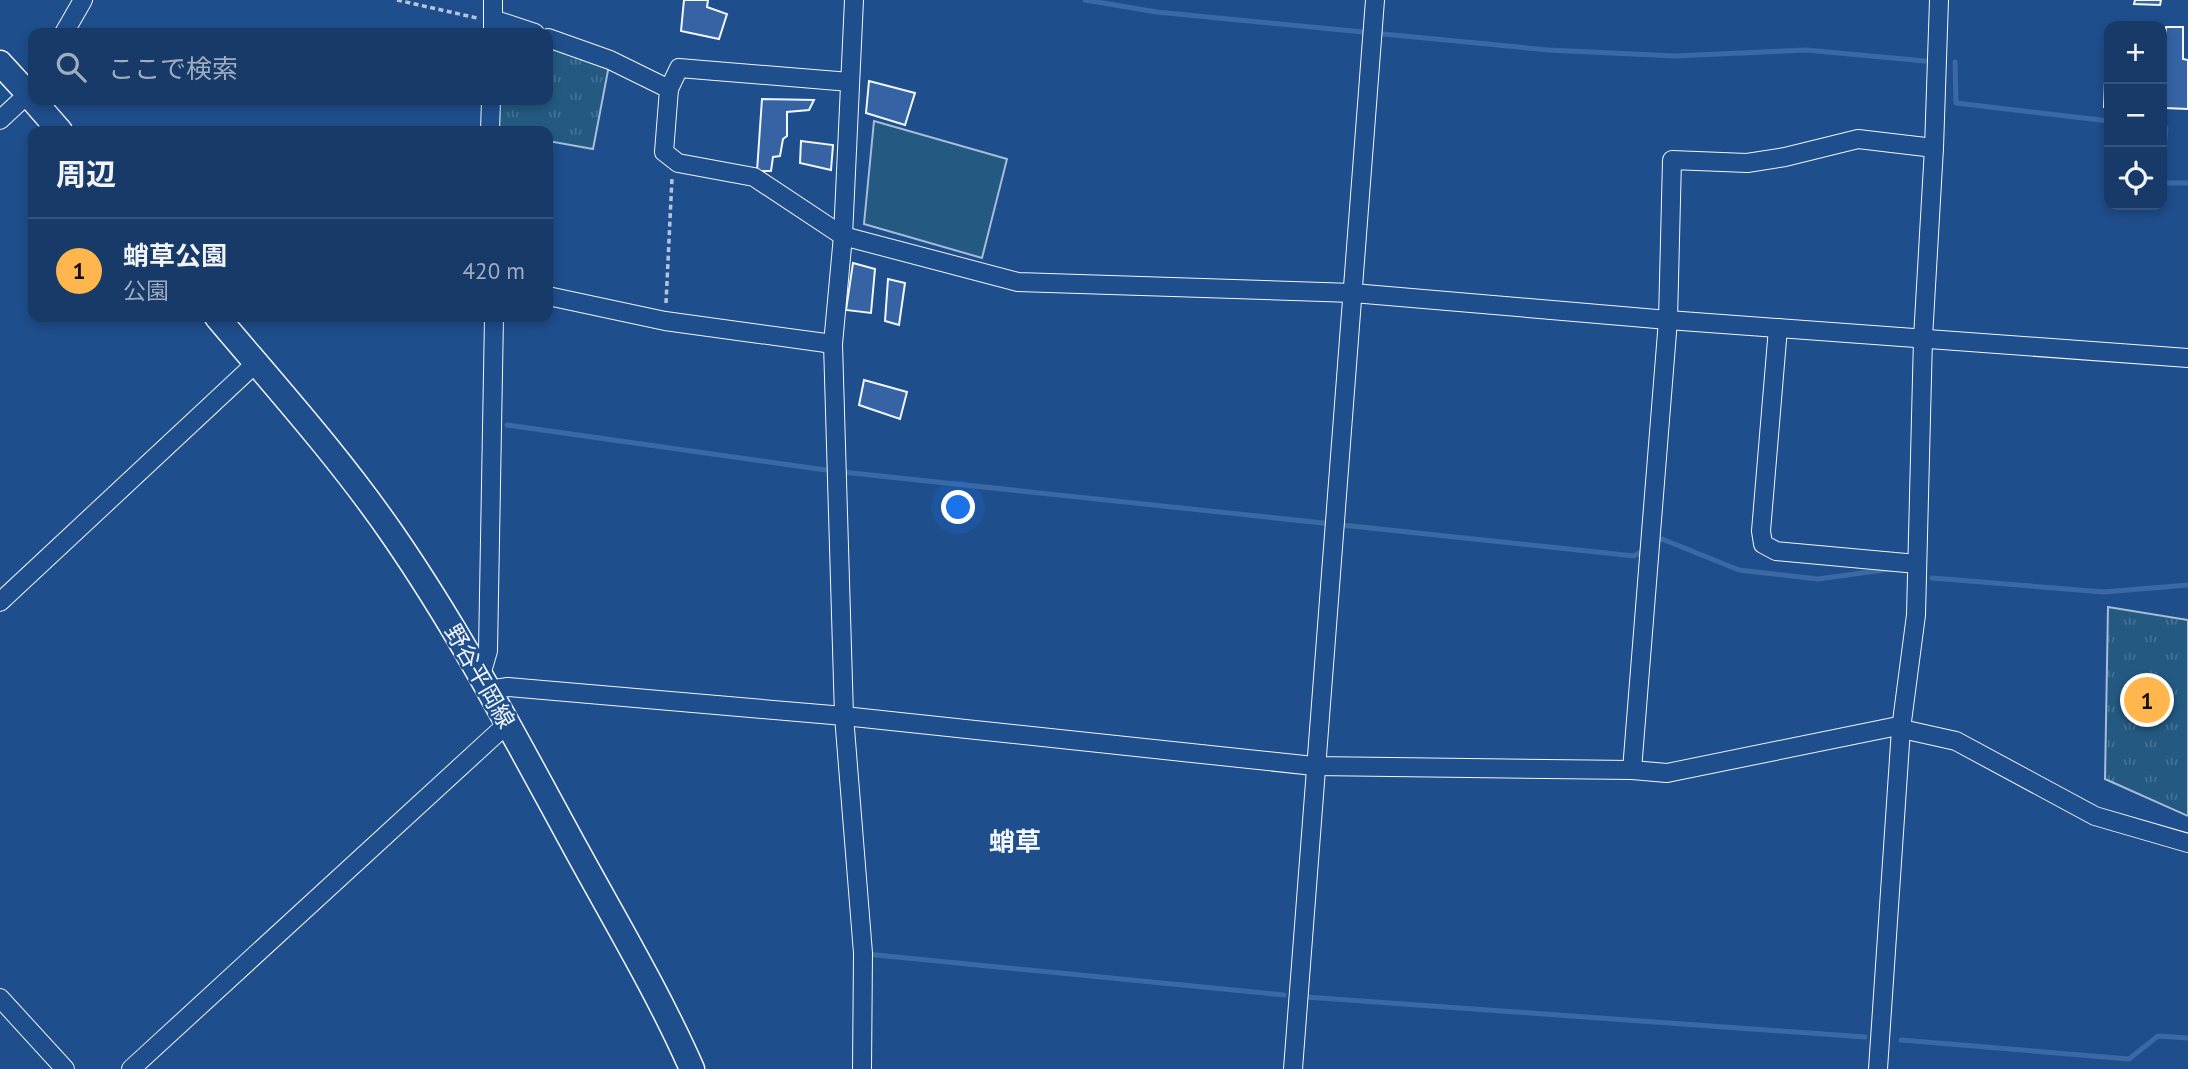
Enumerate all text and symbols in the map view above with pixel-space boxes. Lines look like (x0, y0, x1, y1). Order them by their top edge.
map controls (2104, 21, 2167, 210)
button: + (2104, 21, 2167, 84)
search box (28, 28, 553, 105)
icon: search (52, 48, 90, 86)
text: ここで検索 (108, 52, 238, 85)
button: − (2104, 84, 2167, 147)
button: locate (2104, 147, 2167, 210)
text: 周辺 (56, 154, 116, 193)
text: 蛸草公園 (123, 239, 227, 272)
text: 1 (72, 256, 86, 285)
text: 420 m (463, 256, 525, 285)
text: 公園 (123, 276, 169, 305)
your location (941, 490, 975, 524)
street label: 野谷平岡線 (439, 619, 521, 733)
pin: 1 (2124, 674, 2170, 726)
district label: 蛸草 (989, 825, 1041, 858)

